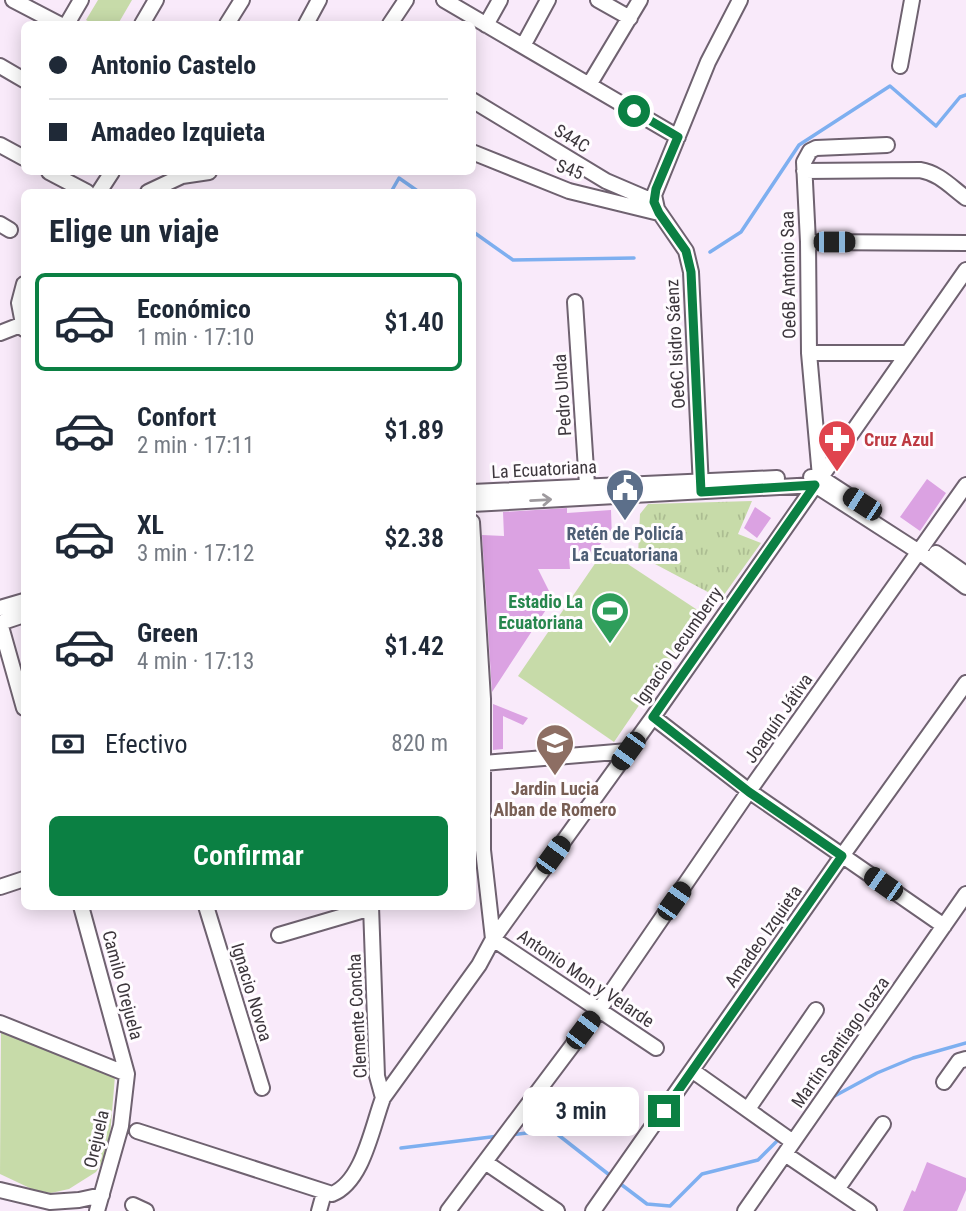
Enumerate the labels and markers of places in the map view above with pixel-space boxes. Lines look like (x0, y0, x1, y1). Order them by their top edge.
pharmacy icon: Cruz Azul (816, 418, 858, 473)
place label: Cruz Azul (864, 429, 934, 450)
public building icon: Retén de Policía La Ecuatoriana (604, 467, 646, 522)
place label: Retén de Policía La Ecuatoriana (566, 523, 684, 565)
sports icon: Estadio La Ecuatoriana (589, 590, 631, 645)
place label: Estadio La Ecuatoriana (498, 591, 583, 633)
school or university icon: Jardin Lucia Alban de Romero (534, 722, 576, 777)
place label: Jardin Lucia Alban de Romero (494, 778, 616, 820)

